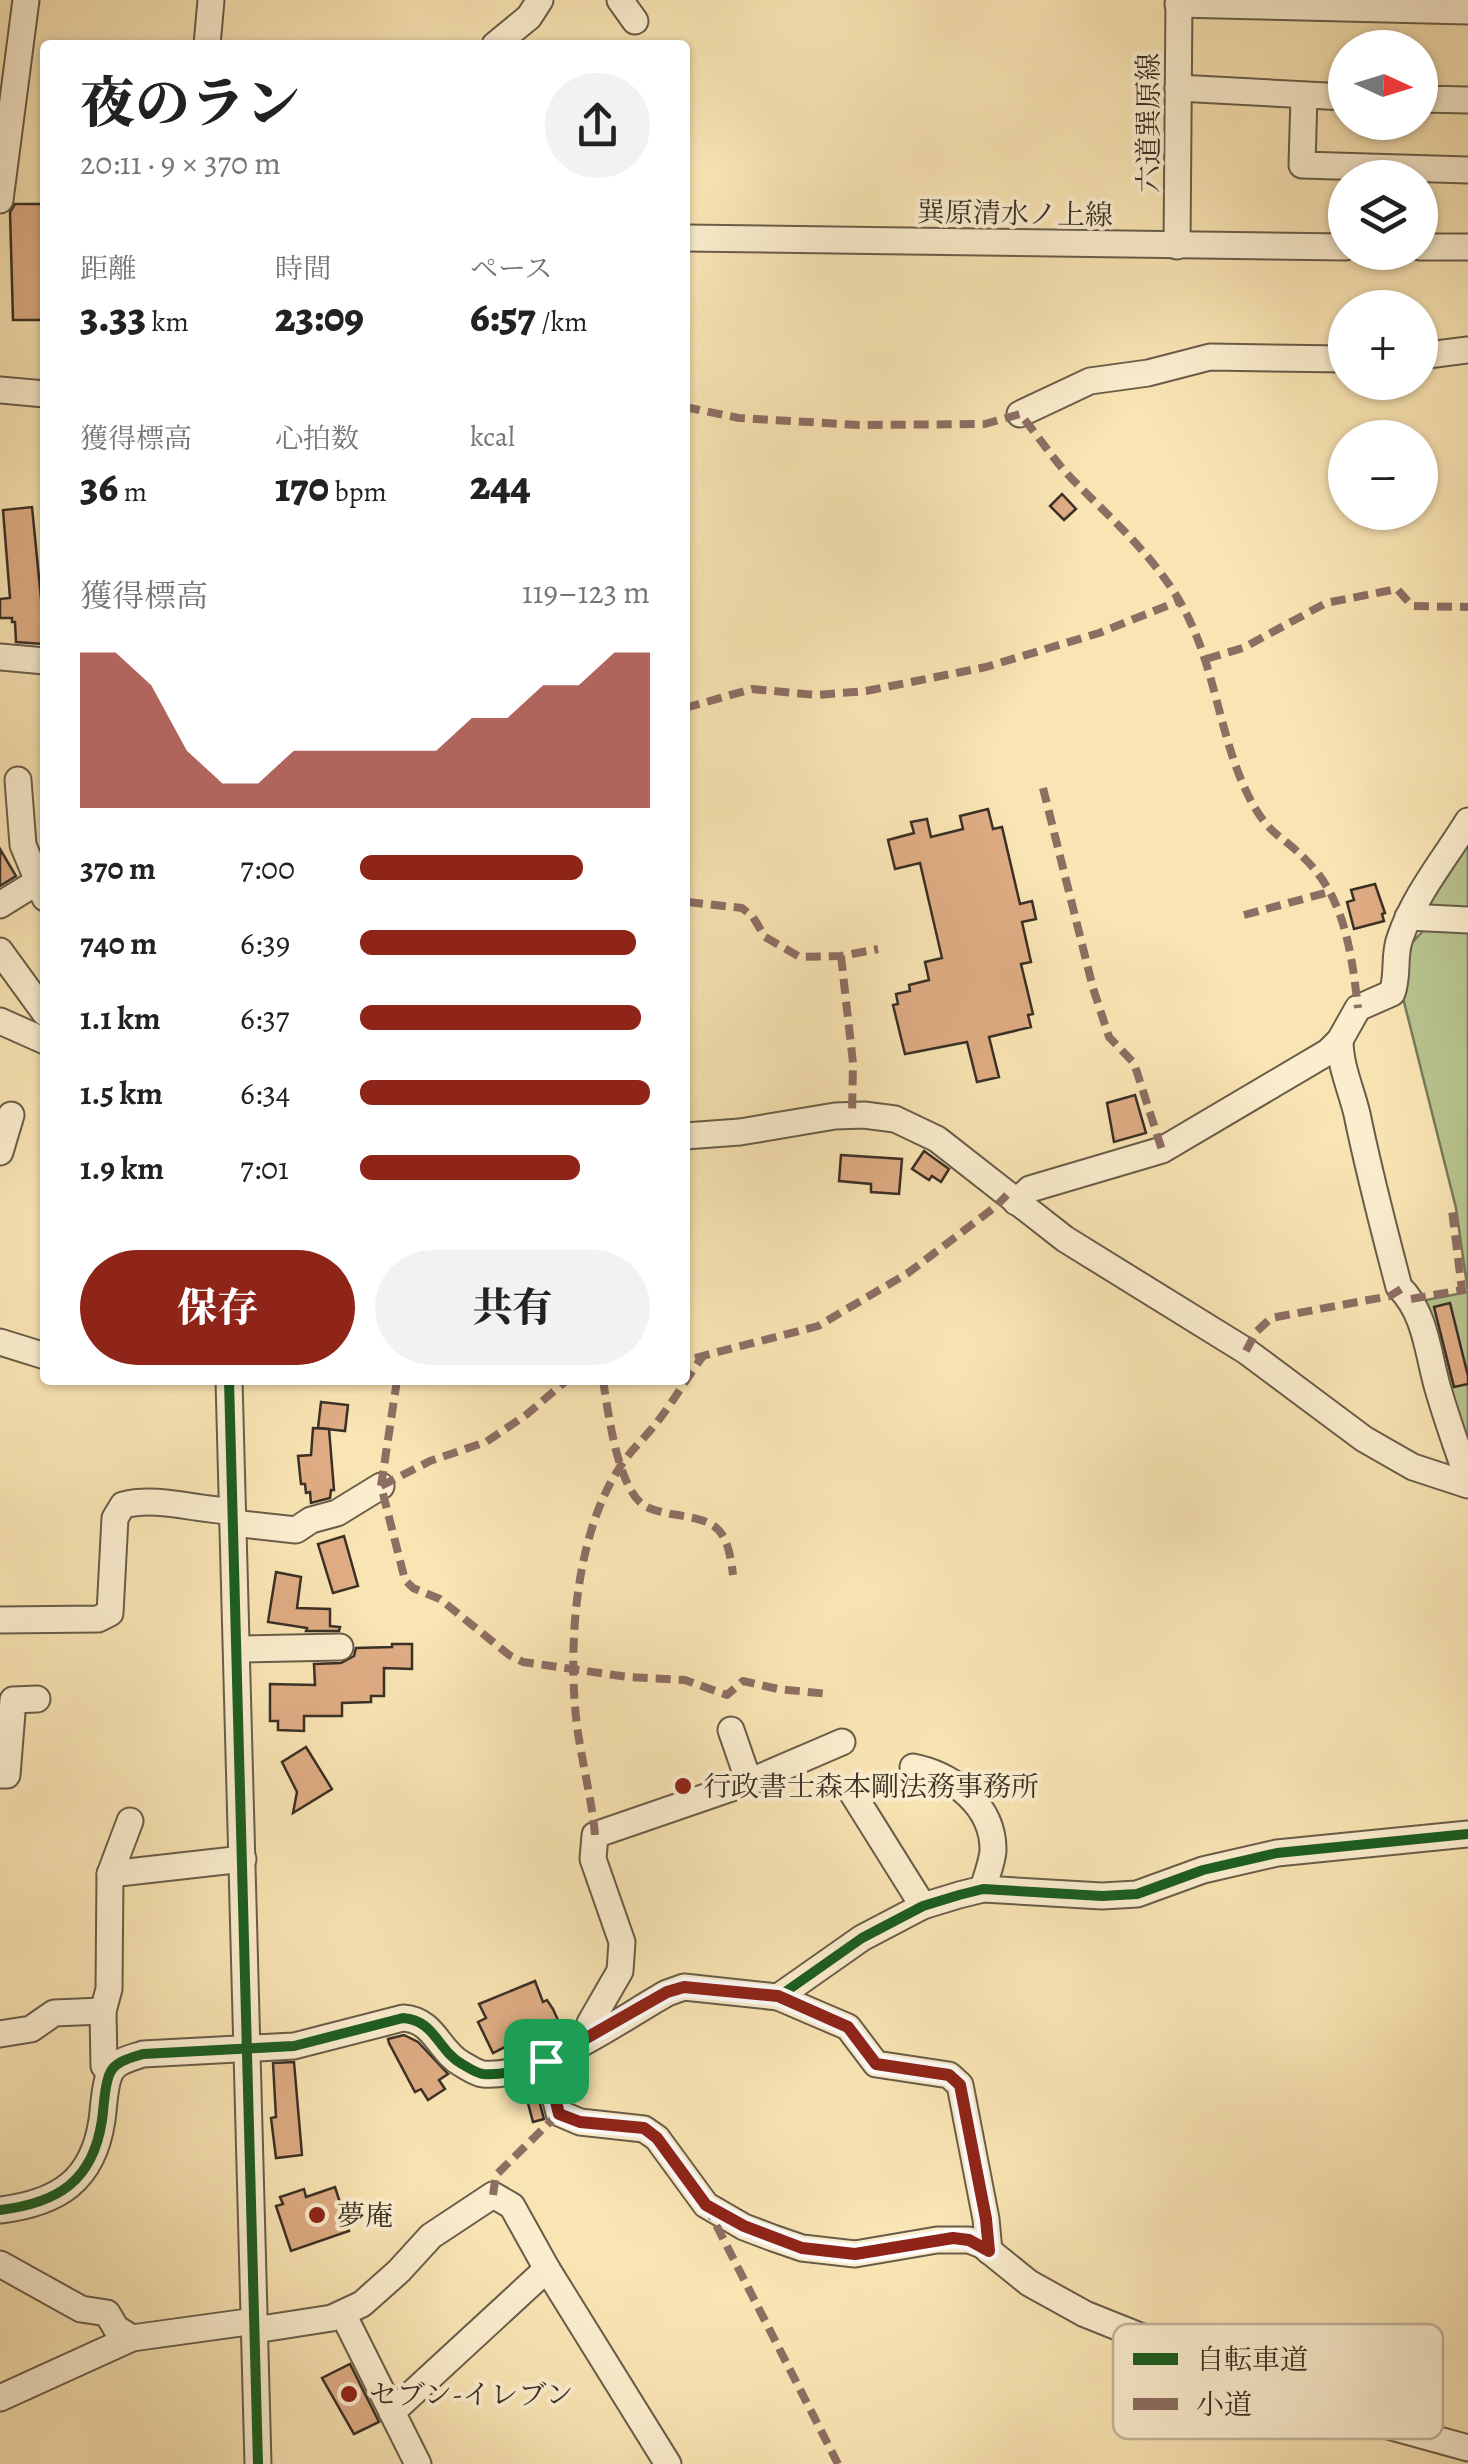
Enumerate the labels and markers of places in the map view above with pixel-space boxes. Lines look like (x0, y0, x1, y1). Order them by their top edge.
place label: 行政書士森本剛法務事務所 (703, 1768, 1039, 1806)
marker: 行政書士森本剛法務事務所 (672, 1775, 694, 1797)
pin (504, 2019, 589, 2104)
place label: 夢庵 (337, 2197, 393, 2235)
marker: 夢庵 (306, 2204, 328, 2226)
place label: セブン-イレブン (369, 2376, 573, 2414)
marker: セブン-イレブン (338, 2383, 360, 2405)

